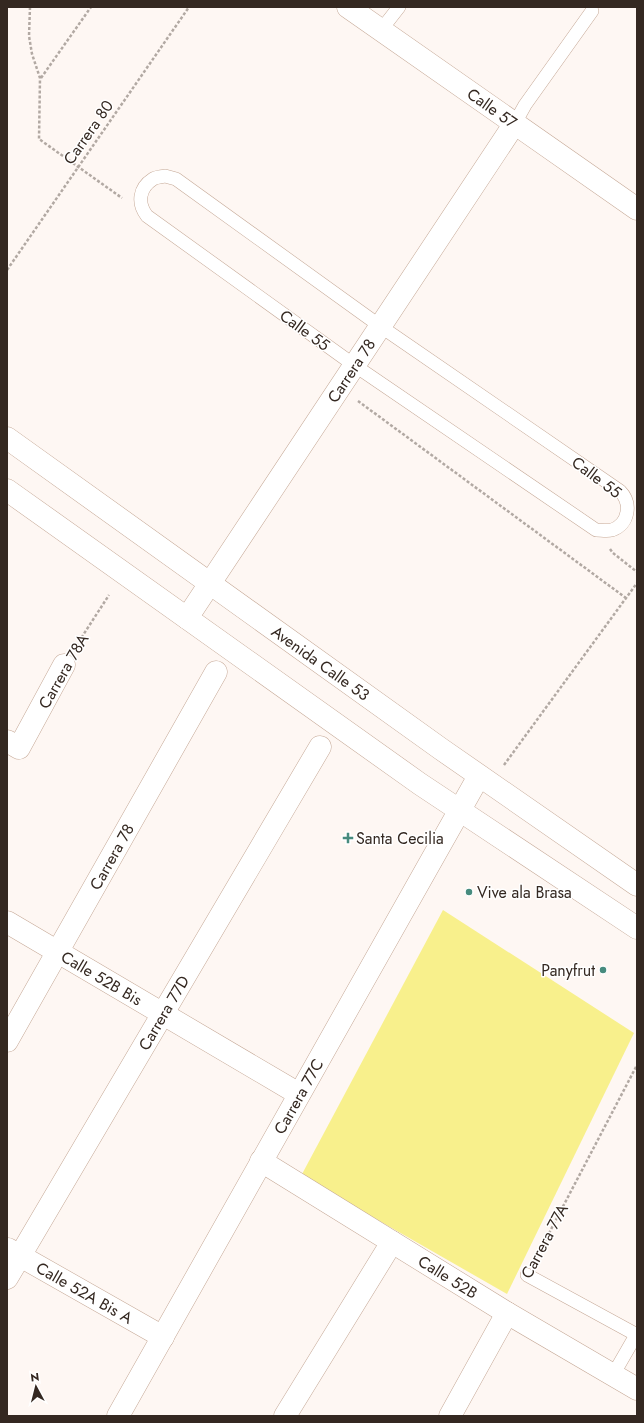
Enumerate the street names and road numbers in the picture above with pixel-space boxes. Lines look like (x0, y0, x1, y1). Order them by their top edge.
street label: Calle 57 (462, 83, 522, 134)
street label: Carrera 80 (58, 95, 119, 169)
street label: Calle 55 (275, 304, 335, 356)
street label: Carrera 78 (322, 334, 381, 407)
street label: Calle 55 (567, 451, 626, 504)
street label: Avenida Calle 53 (267, 620, 374, 707)
street label: Carrera 78A (33, 629, 94, 713)
street label: Carrera 78 (84, 819, 140, 894)
street label: Calle 52B Bis (57, 945, 146, 1011)
street label: Carrera 77D (133, 971, 195, 1055)
street label: Carrera 77C (268, 1055, 329, 1138)
street label: Carrera 77A (515, 1200, 574, 1283)
street label: Calle 52B (414, 1250, 482, 1304)
street label: Calle 52A Bis A (32, 1256, 137, 1330)

